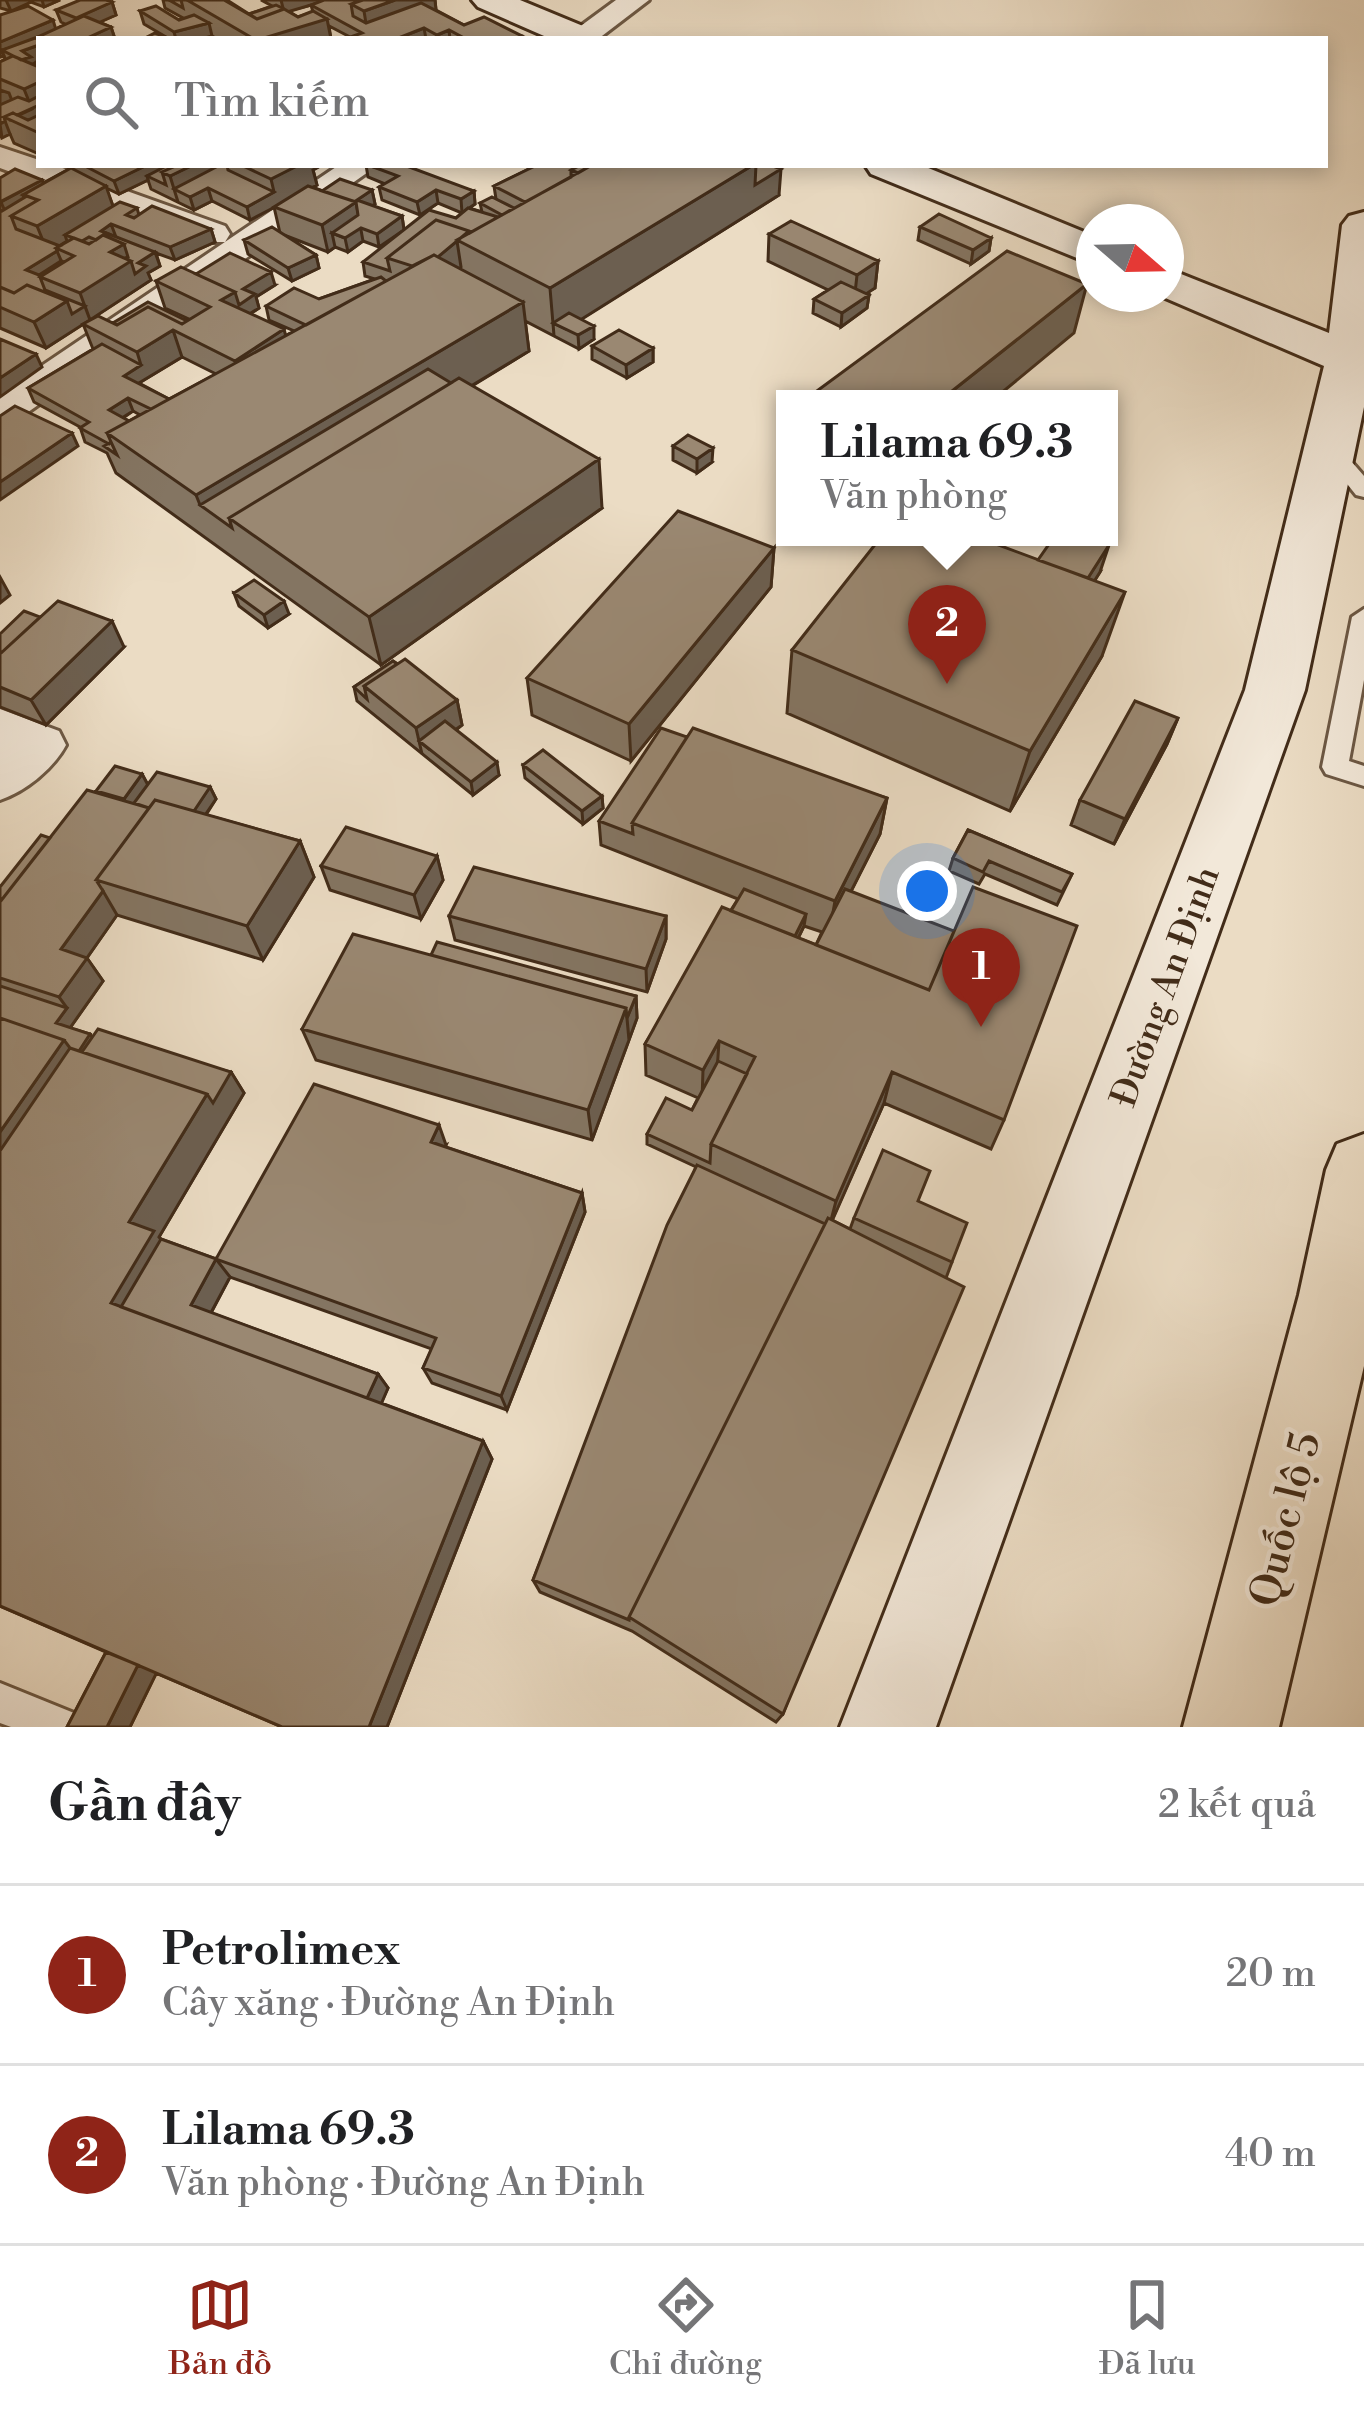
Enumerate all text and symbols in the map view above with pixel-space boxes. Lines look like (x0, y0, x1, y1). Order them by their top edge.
search box (36, 36, 1328, 168)
icon: search (78, 69, 144, 135)
text: Tìm kiếm (174, 74, 369, 131)
north arrow (1076, 204, 1184, 312)
popup (776, 390, 1118, 546)
text: Lilama 69.3 (821, 415, 1073, 472)
text: Văn phòng (821, 472, 1007, 521)
pin: 2 (908, 585, 986, 684)
street label: Đường An Định (1102, 860, 1231, 1113)
your location (897, 861, 957, 921)
pin: 1 (942, 928, 1020, 1027)
street label: Quốc lộ 5 (1239, 1427, 1334, 1612)
text: Gần đây (48, 1773, 241, 1837)
text: 2 kết quả (1158, 1781, 1316, 1830)
text: Petrolimex (162, 1922, 400, 1979)
text: 1 (78, 1950, 96, 1999)
text: 20 m (1226, 1950, 1316, 1999)
text: Cây xăng · Đường An Định (162, 1979, 615, 2028)
text: Lilama 69.3 (162, 2102, 415, 2159)
text: 2 (75, 2130, 99, 2179)
text: 40 m (1225, 2130, 1316, 2179)
text: Văn phòng · Đường An Định (162, 2159, 645, 2208)
tab: Bản đồ (168, 2272, 272, 2385)
tab: Chỉ đường (609, 2272, 762, 2385)
tab: Đã lưu (1099, 2272, 1196, 2385)

